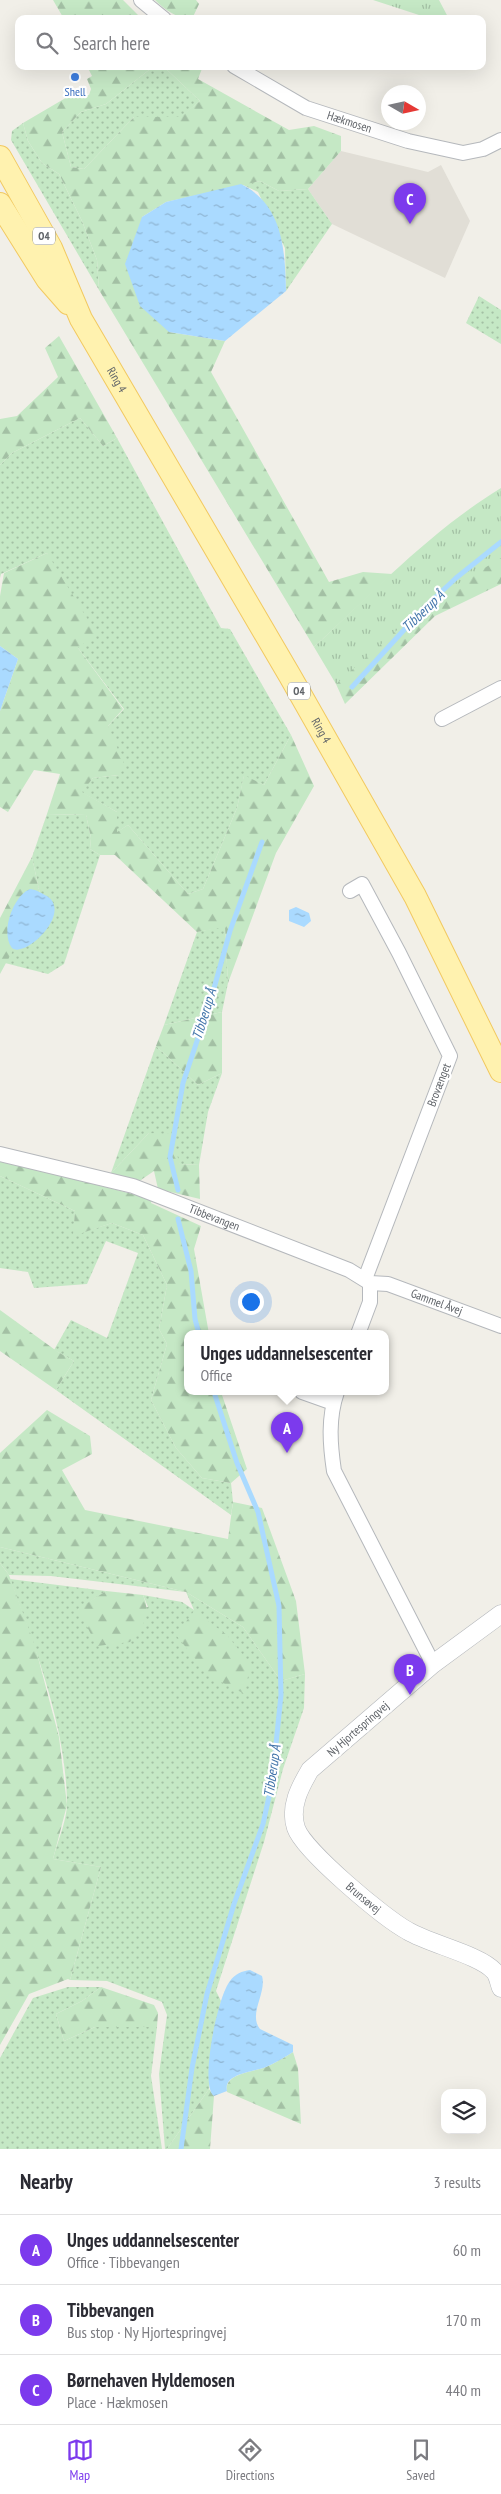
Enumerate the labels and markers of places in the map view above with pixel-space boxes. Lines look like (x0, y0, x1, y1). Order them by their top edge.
marker: Shell (69, 71, 81, 83)
place label: Shell (65, 84, 86, 99)
pin: C (394, 183, 426, 224)
pin: A (271, 1412, 303, 1453)
pin: B (394, 1654, 426, 1695)

